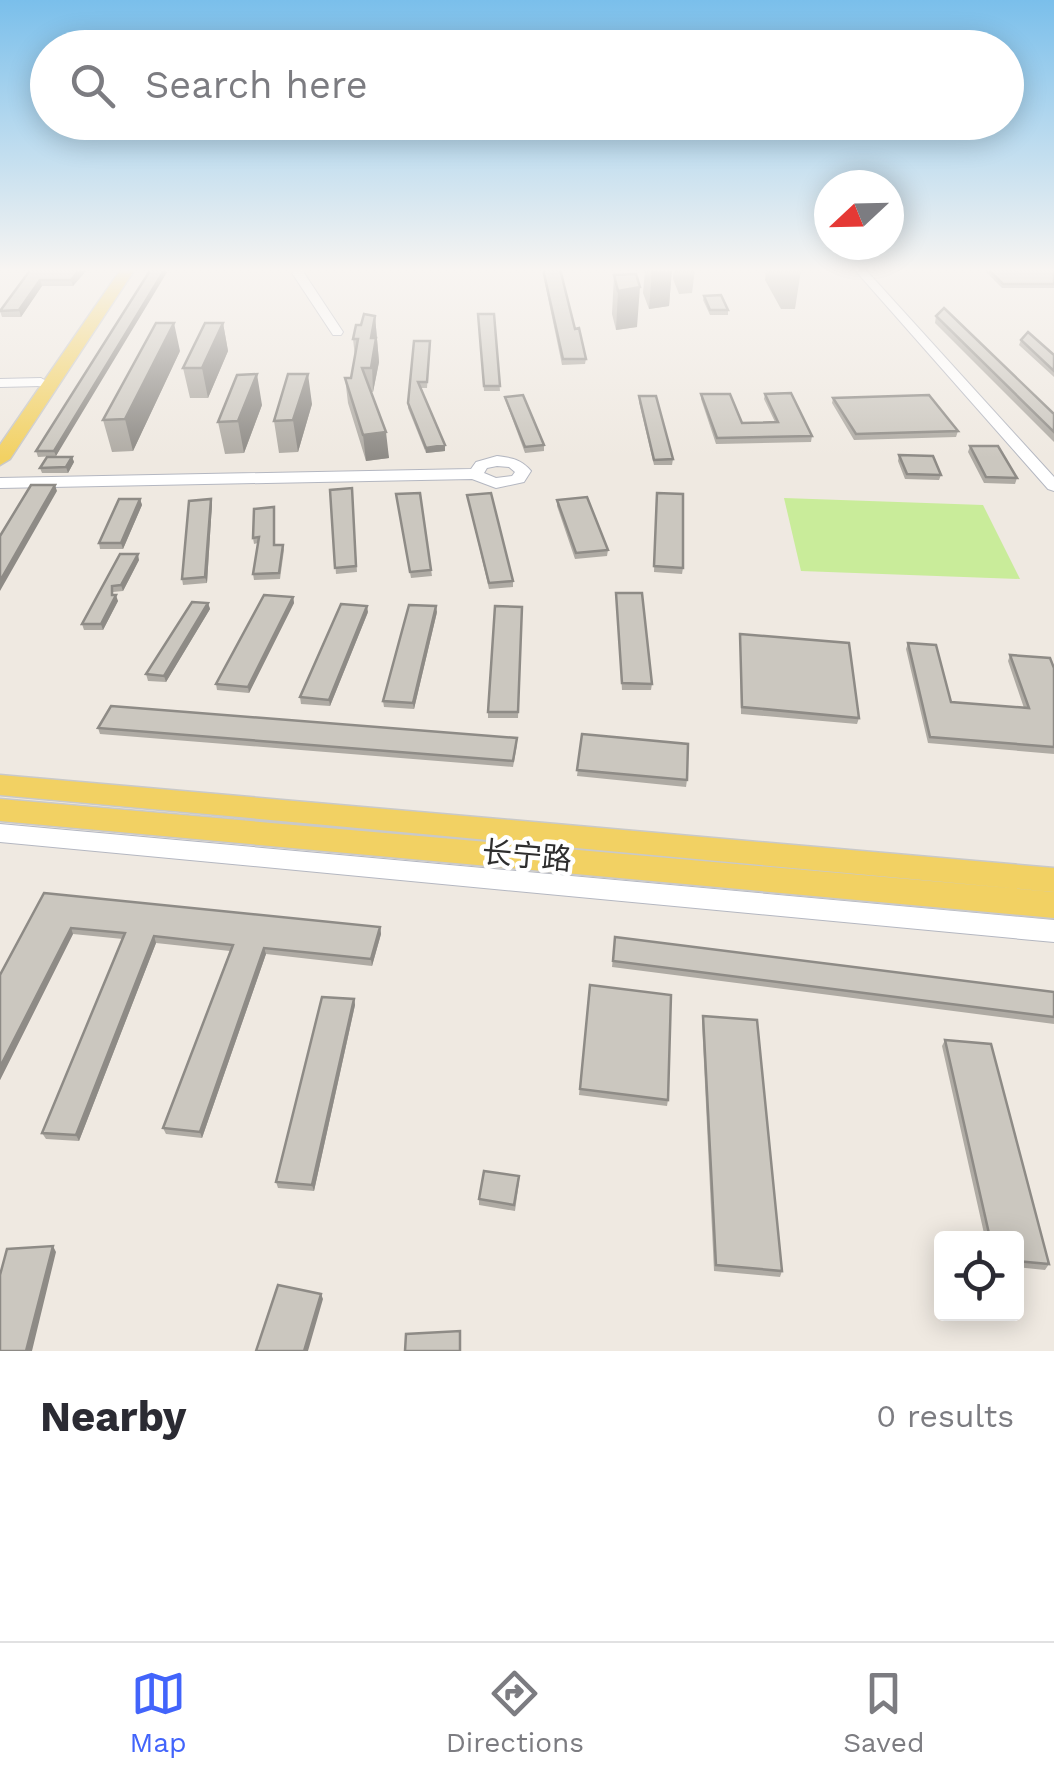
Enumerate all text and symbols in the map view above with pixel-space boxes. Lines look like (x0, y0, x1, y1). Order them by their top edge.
search box (30, 30, 1024, 140)
icon: search (65, 58, 120, 113)
text: Search here (145, 63, 368, 107)
north arrow (814, 170, 904, 260)
street label: 长宁路 (481, 834, 573, 877)
map controls (934, 1231, 1024, 1321)
button: locate (934, 1231, 1024, 1321)
text: Nearby (40, 1392, 187, 1441)
text: 0 results (876, 1397, 1014, 1435)
tab: Map (130, 1666, 187, 1759)
tab: Directions (446, 1666, 584, 1759)
tab: Saved (843, 1666, 924, 1759)

